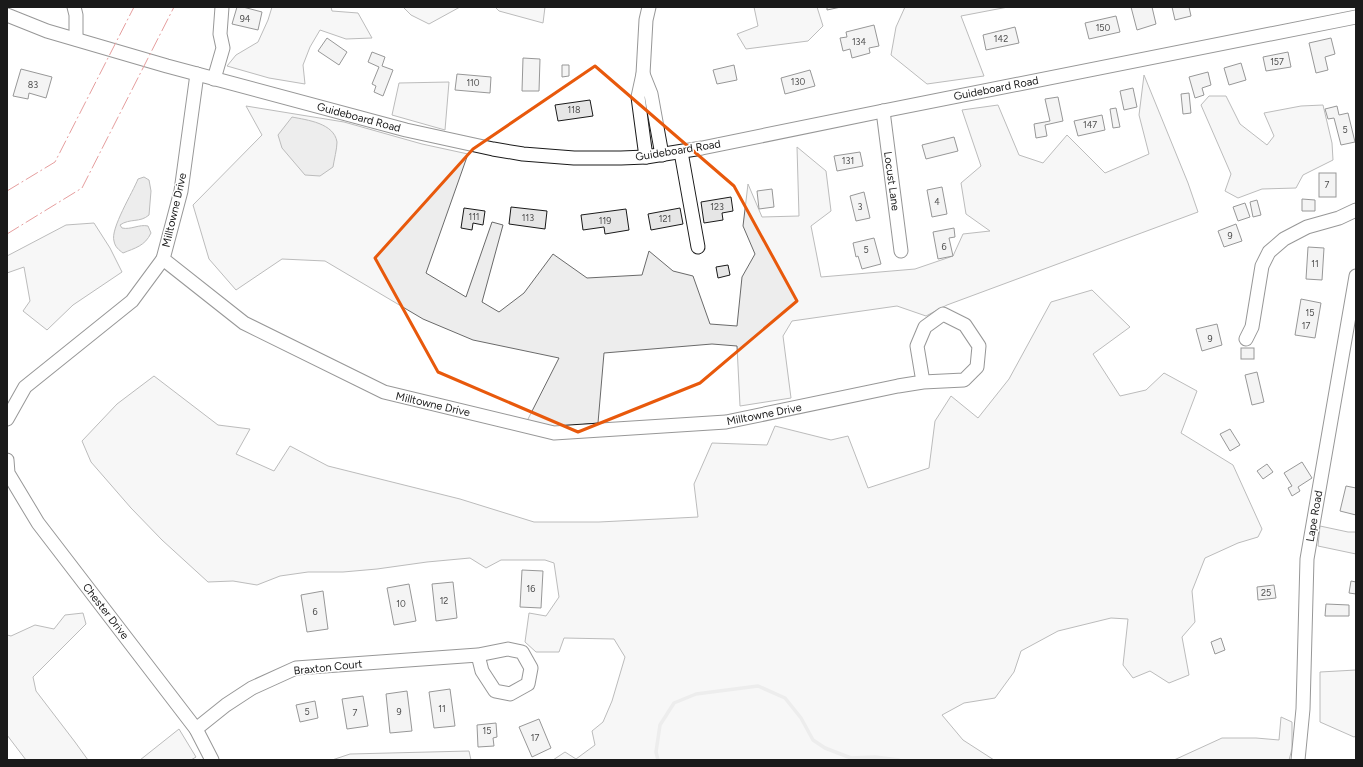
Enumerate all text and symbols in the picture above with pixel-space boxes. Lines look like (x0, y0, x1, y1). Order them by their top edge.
house number: 94 (240, 13, 251, 24)
house number: 150 (1096, 22, 1111, 33)
house number: 142 (994, 33, 1008, 44)
house number: 134 (852, 36, 867, 47)
house number: 157 (1270, 56, 1284, 67)
street label: Guideboard Road (953, 74, 1040, 103)
house number: 130 (791, 76, 805, 87)
house number: 110 (466, 77, 480, 88)
house number: 83 (28, 79, 38, 90)
street label: Guideboard Road (316, 100, 402, 135)
house number: 118 (568, 104, 581, 115)
house number: 147 (1083, 119, 1097, 130)
house number: 5 (1342, 124, 1348, 135)
street label: Guideboard Road (635, 137, 722, 164)
street label: Locust Lane (881, 151, 902, 212)
house number: 131 (842, 155, 854, 166)
street label: Milltowne Drive (160, 172, 189, 249)
house number: 7 (1325, 179, 1330, 190)
house number: 4 (934, 196, 940, 207)
house number: 123 (710, 201, 724, 212)
house number: 3 (858, 201, 863, 212)
house number: 111 (468, 211, 480, 222)
house number: 113 (522, 212, 534, 223)
house number: 121 (659, 213, 671, 224)
house number: 119 (599, 215, 611, 226)
house number: 9 (1227, 230, 1233, 241)
house number: 6 (941, 241, 947, 252)
house number: 5 (863, 244, 869, 255)
house number: 11 (1311, 258, 1319, 269)
house number: 15 (1306, 307, 1314, 318)
house number: 17 (1302, 320, 1310, 331)
house number: 9 (1207, 333, 1213, 344)
street label: Milltowne Drive (394, 390, 471, 419)
street label: Milltowne Drive (726, 401, 803, 428)
street label: Lape Road (1304, 489, 1325, 543)
street label: Chester Drive (80, 581, 131, 642)
house number: 16 (527, 583, 535, 594)
house number: 25 (1261, 587, 1271, 598)
house number: 12 (440, 595, 448, 606)
house number: 10 (396, 598, 406, 609)
house number: 6 (312, 606, 318, 617)
street label: Braxton Court (293, 657, 363, 678)
house number: 11 (438, 703, 446, 714)
house number: 5 (304, 706, 310, 717)
house number: 9 (396, 706, 402, 717)
house number: 7 (353, 707, 358, 718)
house number: 15 (483, 725, 491, 736)
house number: 17 (531, 732, 539, 743)

